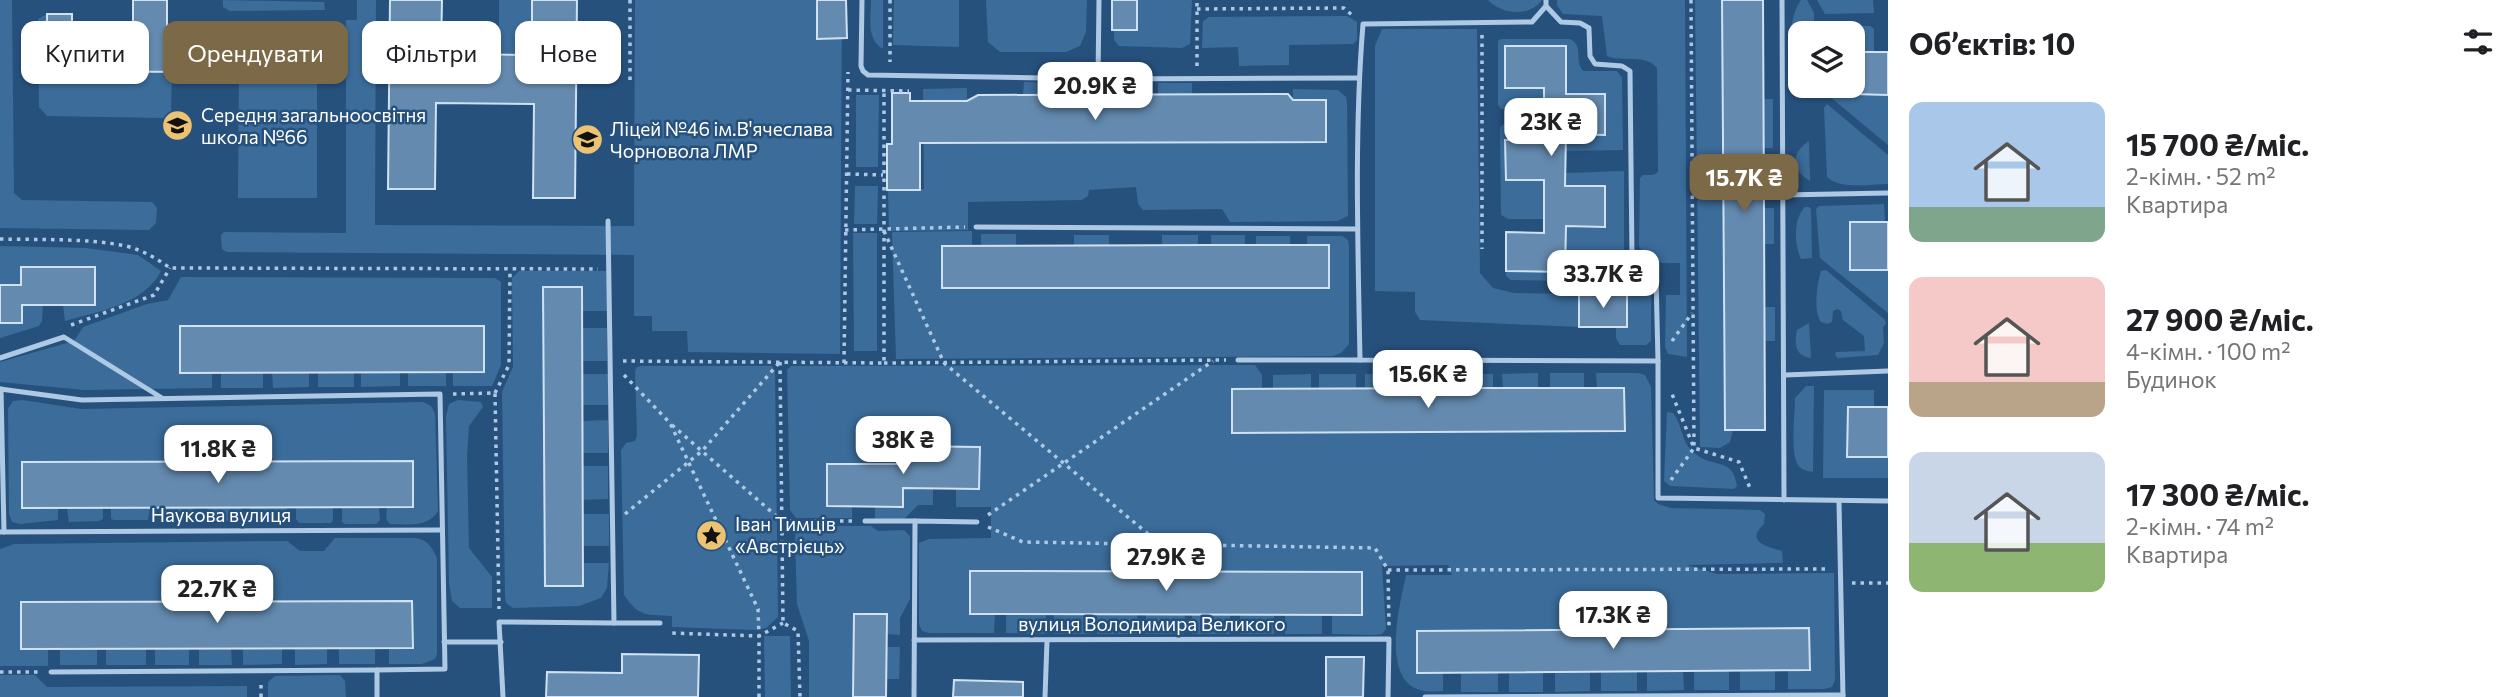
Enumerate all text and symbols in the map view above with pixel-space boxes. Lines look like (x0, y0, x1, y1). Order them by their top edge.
chip: Купити (21, 21, 149, 84)
chip: Орендувати (163, 21, 348, 84)
chip: Фільтри (362, 21, 501, 84)
chip: Нове (515, 21, 621, 84)
map controls (1788, 21, 1865, 98)
button: layers (1788, 21, 1865, 98)
icon: filters (2459, 23, 2497, 61)
text: Об’єктів: 10 (1909, 24, 2075, 61)
pin: 20.9K ₴ (1030, 62, 1160, 122)
text: 20.9K ₴ (1054, 71, 1136, 99)
pin: 23K ₴ (1502, 99, 1600, 158)
place label: Середня загальноосвітня школа №66 (201, 103, 426, 148)
text: 23K ₴ (1520, 107, 1582, 135)
school or university icon: Середня загальноосвітня школа №66 (161, 109, 195, 143)
place label: Ліцей №46 ім.В'ячеслава Чорновола ЛМР (610, 117, 833, 162)
school or university icon: Ліцей №46 ім.В'ячеслава Чорновола ЛМР (570, 123, 604, 157)
text: 15 700 ₴/міс. (2126, 125, 2309, 162)
icon: home (1965, 130, 2049, 214)
pin: 15.7K ₴ (1679, 154, 1809, 214)
text: 2-кімн. · 52 m² (2126, 162, 2276, 190)
text: 15.7K ₴ (1706, 163, 1782, 191)
text: Квартира (2126, 190, 2228, 218)
pin: 33.7K ₴ (1538, 250, 1668, 310)
text: 33.7K ₴ (1563, 259, 1643, 287)
text: 27 900 ₴/міс. (2126, 300, 2314, 337)
icon: home (1965, 305, 2049, 389)
text: 4-кімн. · 100 m² (2126, 337, 2290, 365)
pin: 15.6K ₴ (1363, 350, 1493, 410)
text: 15.6K ₴ (1389, 359, 1467, 387)
text: Будинок (2126, 365, 2217, 393)
pin: 38K ₴ (854, 416, 952, 476)
text: 38K ₴ (872, 425, 934, 453)
pin: 11.8K ₴ (153, 426, 283, 485)
text: 11.8K ₴ (180, 434, 256, 462)
text: 17 300 ₴/міс. (2126, 475, 2309, 512)
icon: home (1965, 480, 2049, 564)
street label: Наукова вулиця (151, 503, 291, 526)
place label: Іван Тимців «Австрієць» (735, 512, 845, 557)
text: 2-кімн. · 74 m² (2126, 512, 2274, 540)
place icon: Іван Тимців «Австрієць» (695, 518, 729, 552)
pin: 27.9K ₴ (1101, 534, 1231, 593)
text: Квартира (2126, 540, 2228, 568)
text: 27.9K ₴ (1127, 542, 1205, 570)
pin: 22.7K ₴ (152, 566, 282, 625)
text: 22.7K ₴ (177, 574, 257, 602)
pin: 17.3K ₴ (1548, 592, 1678, 651)
text: 17.3K ₴ (1575, 600, 1651, 628)
street label: вулиця Володимира Великого (1018, 612, 1286, 635)

